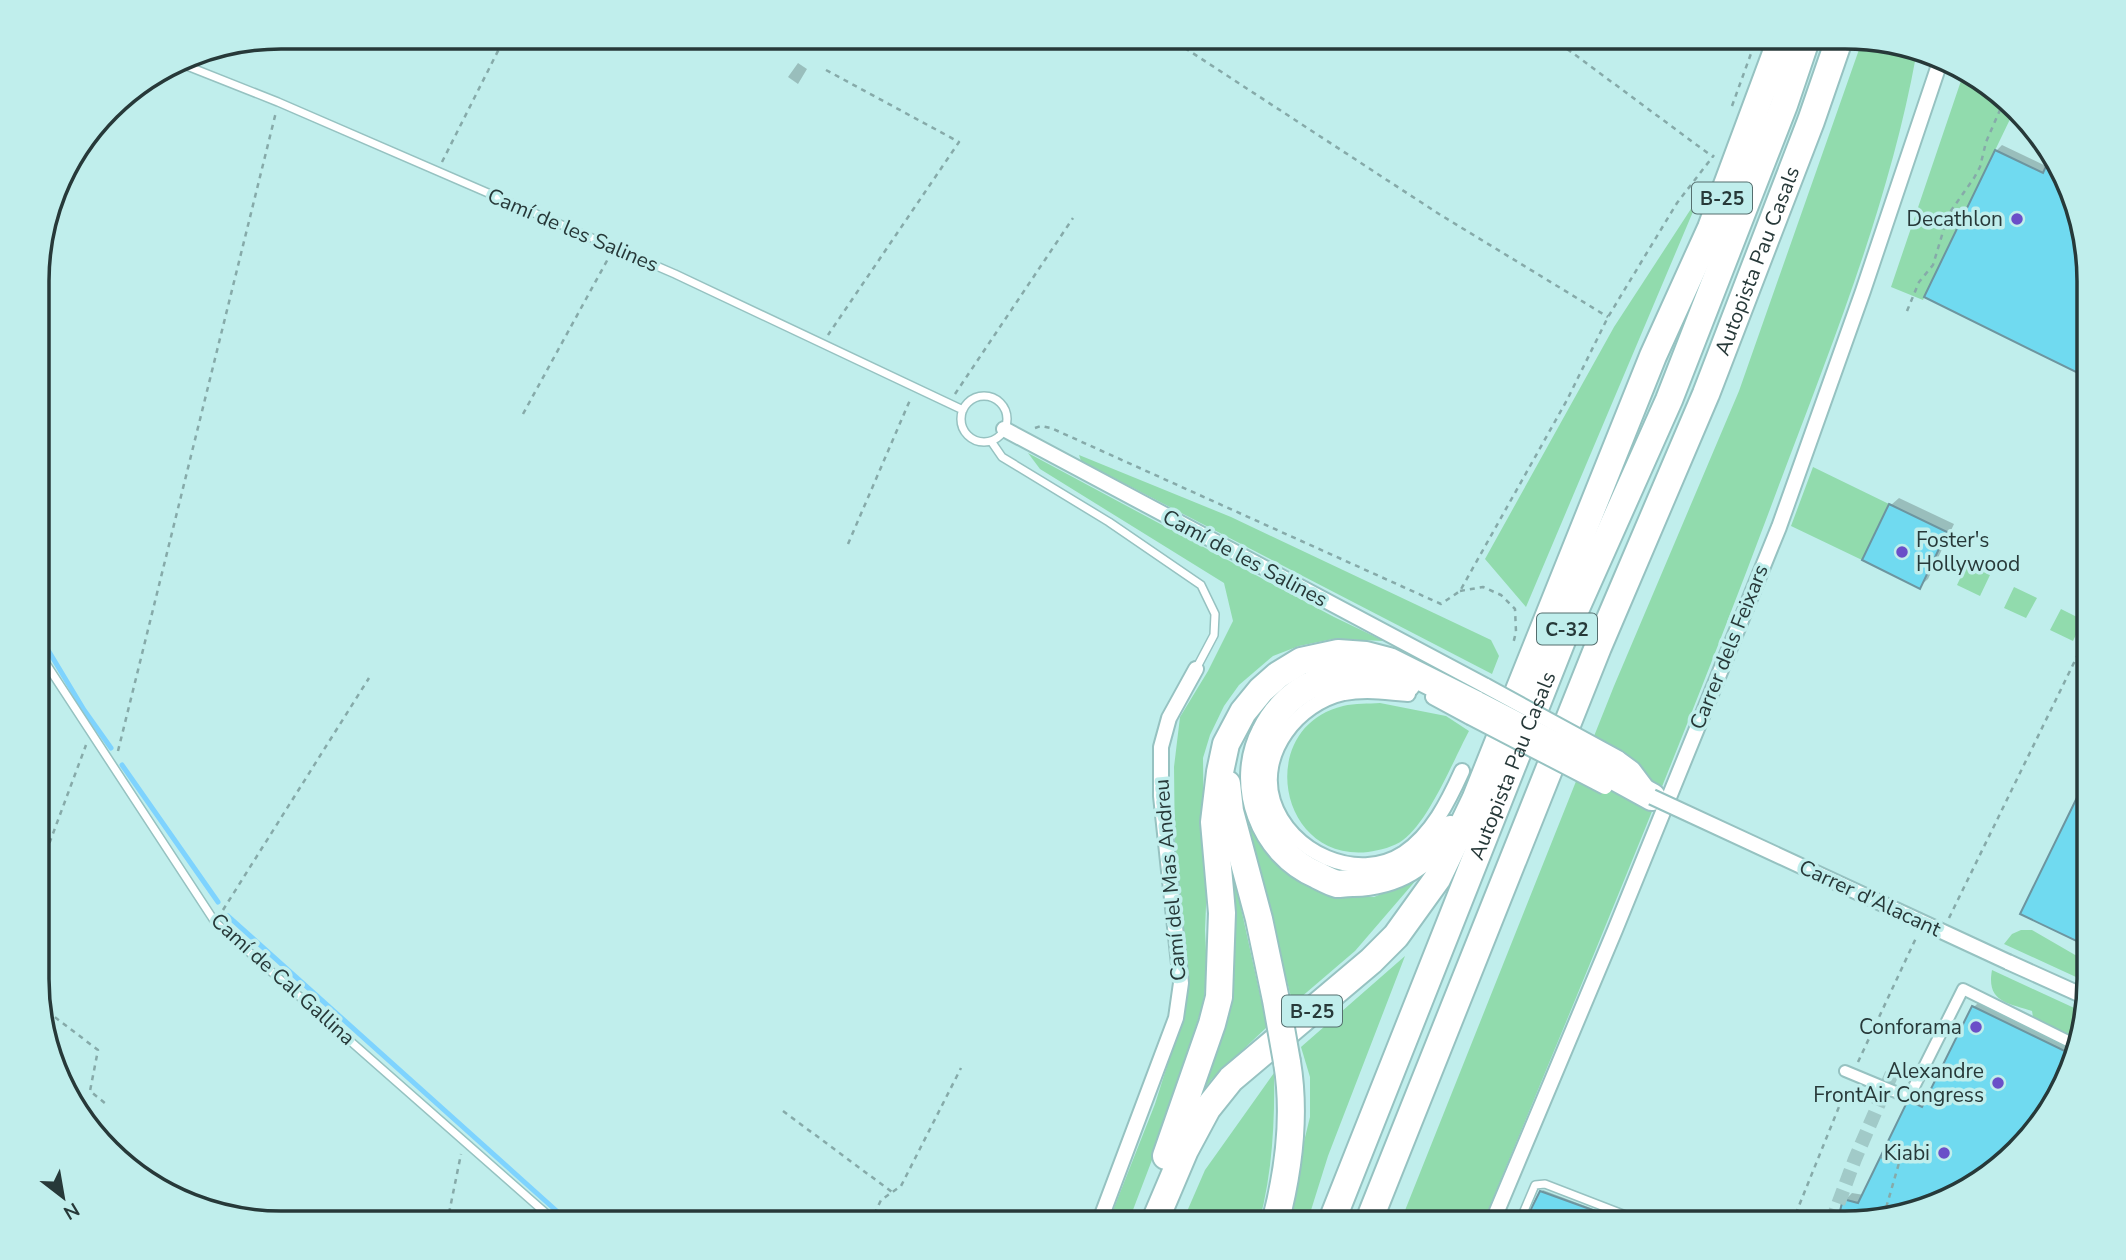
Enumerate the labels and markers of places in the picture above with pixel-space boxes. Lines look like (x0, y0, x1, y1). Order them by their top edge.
place label: Decathlon (1906, 205, 2003, 233)
marker: Decathlon (2009, 211, 2025, 227)
place label: Foster's Hollywood (1916, 526, 2020, 578)
marker: Foster's Hollywood (1894, 544, 1910, 560)
place label: Conforama (1859, 1013, 1962, 1041)
marker: Conforama (1968, 1019, 1984, 1035)
place label: Alexandre FrontAir Congress (1813, 1057, 1984, 1109)
marker: Alexandre FrontAir Congress (1990, 1075, 2006, 1091)
place label: Kiabi (1884, 1139, 1930, 1167)
marker: Kiabi (1936, 1145, 1952, 1161)

